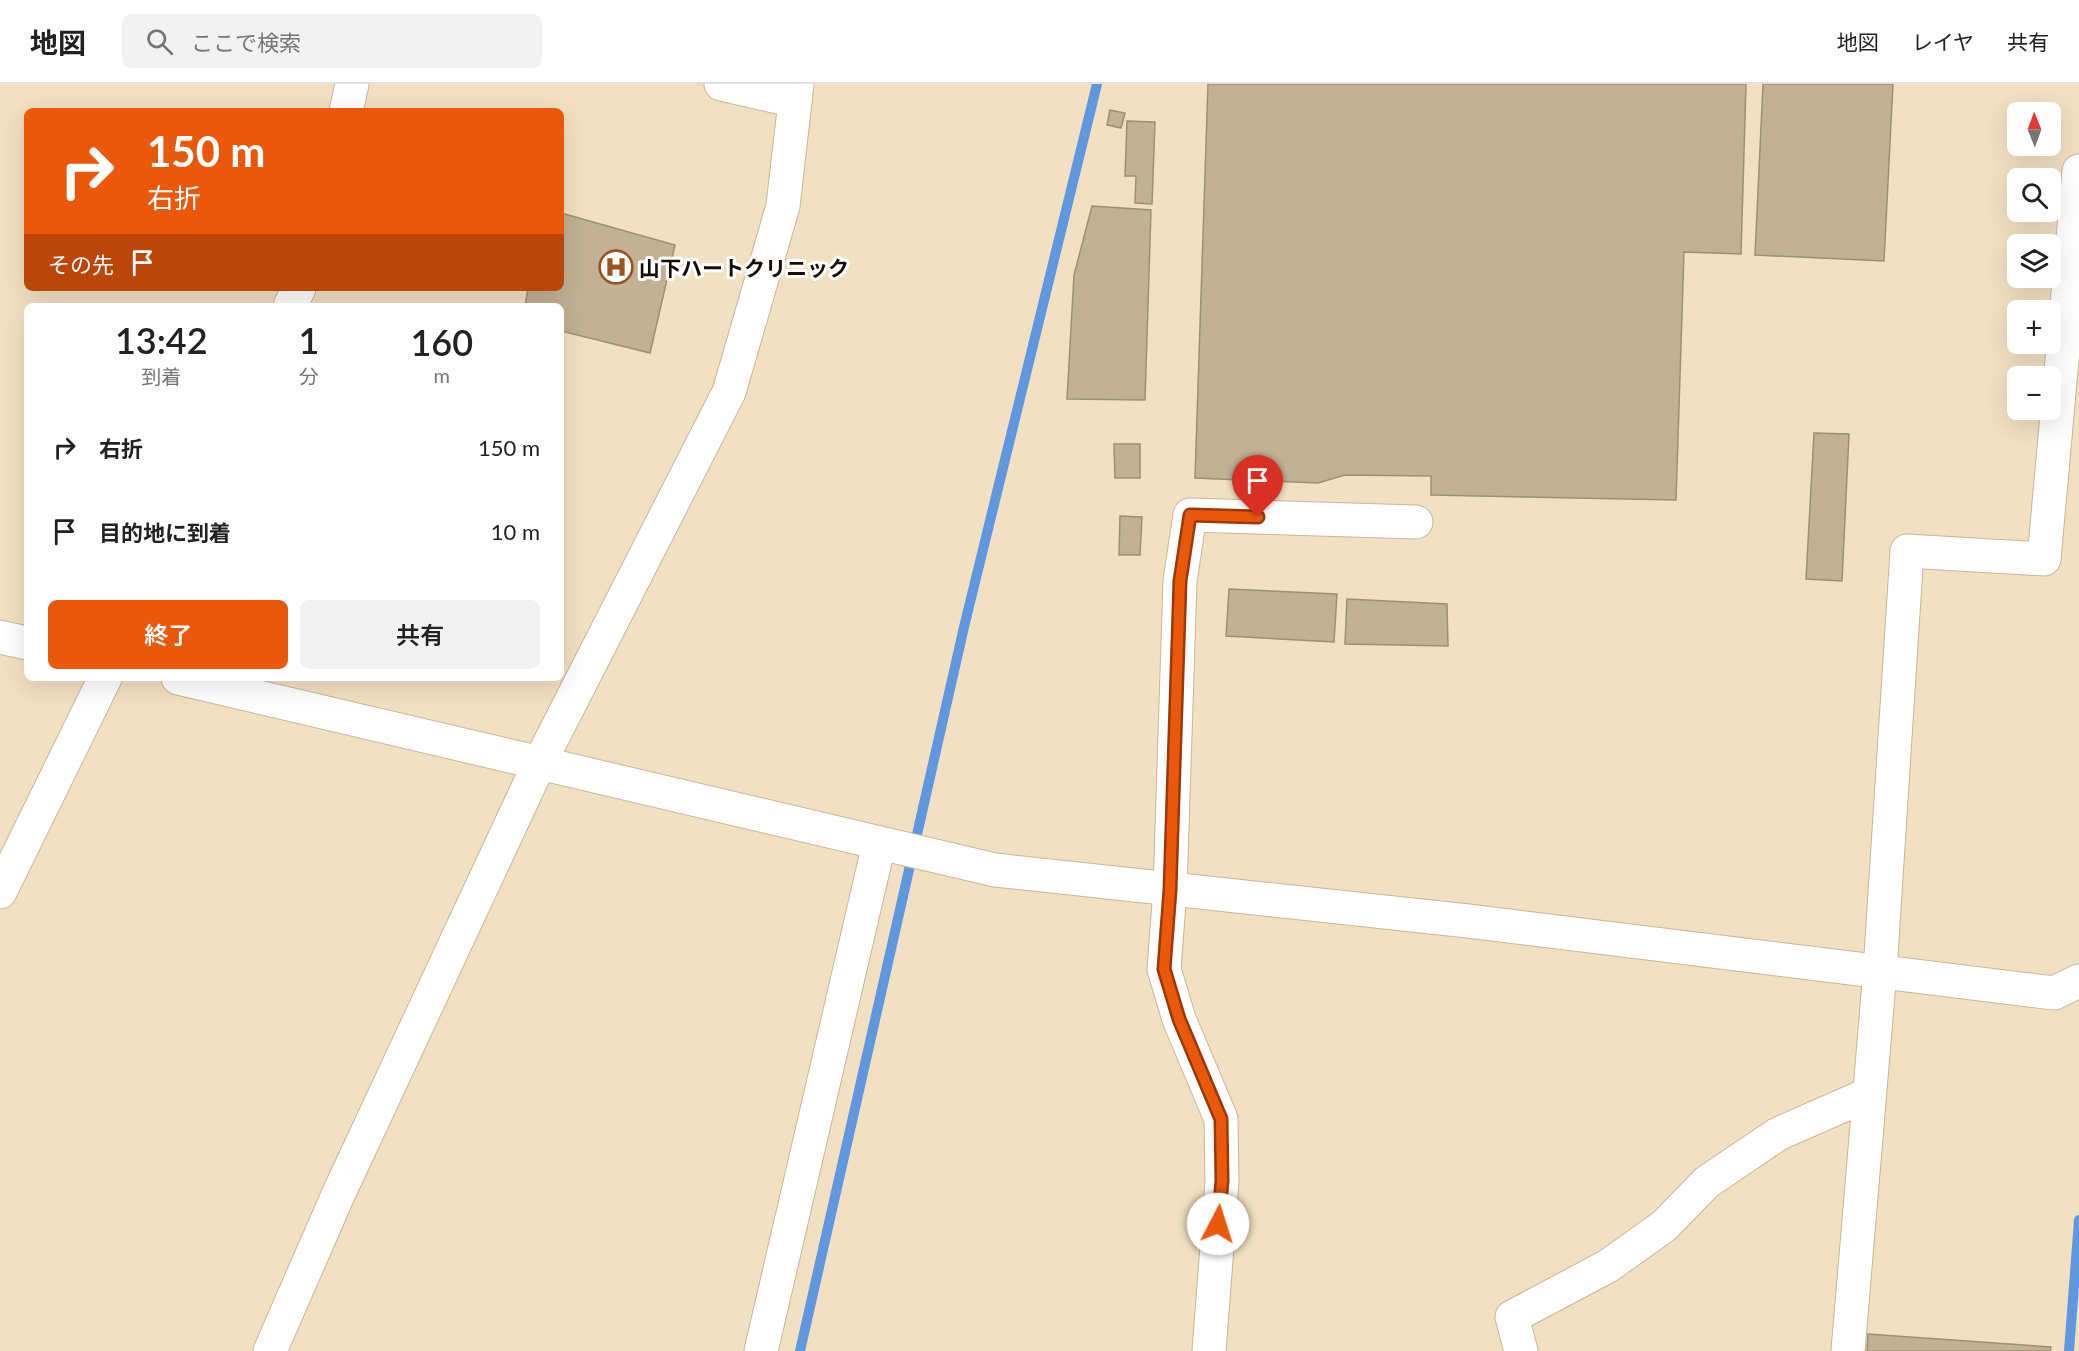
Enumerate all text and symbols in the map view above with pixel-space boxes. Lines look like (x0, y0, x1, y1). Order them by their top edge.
search box (122, 14, 542, 68)
text: 地図 (30, 25, 86, 59)
icon: search (143, 25, 176, 58)
text: ここで検索 (191, 29, 301, 56)
text: 地図 (1837, 29, 1879, 54)
text: レイヤ (1912, 29, 1974, 54)
text: 共有 (2007, 29, 2049, 54)
north arrow (2007, 102, 2061, 156)
map controls (2007, 102, 2061, 420)
text: 150 m (147, 126, 265, 176)
icon: right (48, 132, 126, 210)
button: search (2007, 168, 2061, 222)
text: 右折 (147, 181, 201, 214)
button: layers (2007, 234, 2061, 288)
icon: arrive (126, 246, 159, 279)
hospital icon: 山下ハートクリニック (598, 249, 634, 285)
text: その先 (48, 251, 114, 278)
place label: 山下ハートクリニック (639, 255, 849, 280)
button: + (2007, 300, 2061, 354)
text: 13:42 (115, 318, 208, 362)
text: 1 (299, 318, 319, 362)
text: 160 (410, 320, 473, 364)
text: m (433, 363, 450, 387)
text: 到着 (141, 364, 181, 388)
text: 分 (299, 364, 319, 388)
button: − (2007, 366, 2061, 420)
icon: right (48, 431, 81, 464)
text: 150 m (478, 434, 540, 461)
text: 右折 (99, 435, 143, 462)
pin (1232, 455, 1283, 517)
icon: arrive (1241, 464, 1274, 497)
icon: arrive (48, 515, 81, 548)
text: 10 m (491, 518, 540, 545)
text: 目的地に到着 (99, 519, 231, 546)
button: 終了 (48, 600, 288, 669)
button: 共有 (300, 600, 540, 669)
position arrow (1186, 1192, 1250, 1256)

